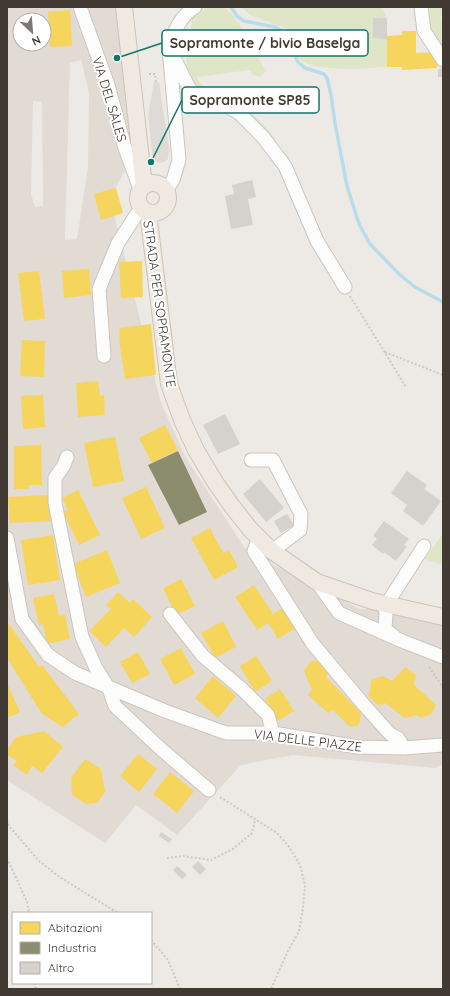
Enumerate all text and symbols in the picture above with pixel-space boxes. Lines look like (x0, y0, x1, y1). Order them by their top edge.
north arrow (12, 12, 52, 52)
callout: Sopramonte / bivio Baselga (162, 30, 368, 56)
text: N (30, 33, 43, 49)
text: Sopramonte / bivio Baselga (170, 34, 360, 52)
street label: VIA DEL SÀLES (89, 54, 131, 144)
callout: Sopramonte SP85 (182, 87, 319, 113)
text: Sopramonte SP85 (190, 91, 310, 109)
street label: STRADA PER SOPRAMONTE (140, 219, 180, 389)
street label: VIA DELLE PIAZZE (253, 725, 363, 755)
legend (12, 912, 152, 984)
text: Abitazioni (48, 920, 102, 935)
text: Industria (48, 940, 96, 955)
text: Altro (48, 960, 74, 975)

